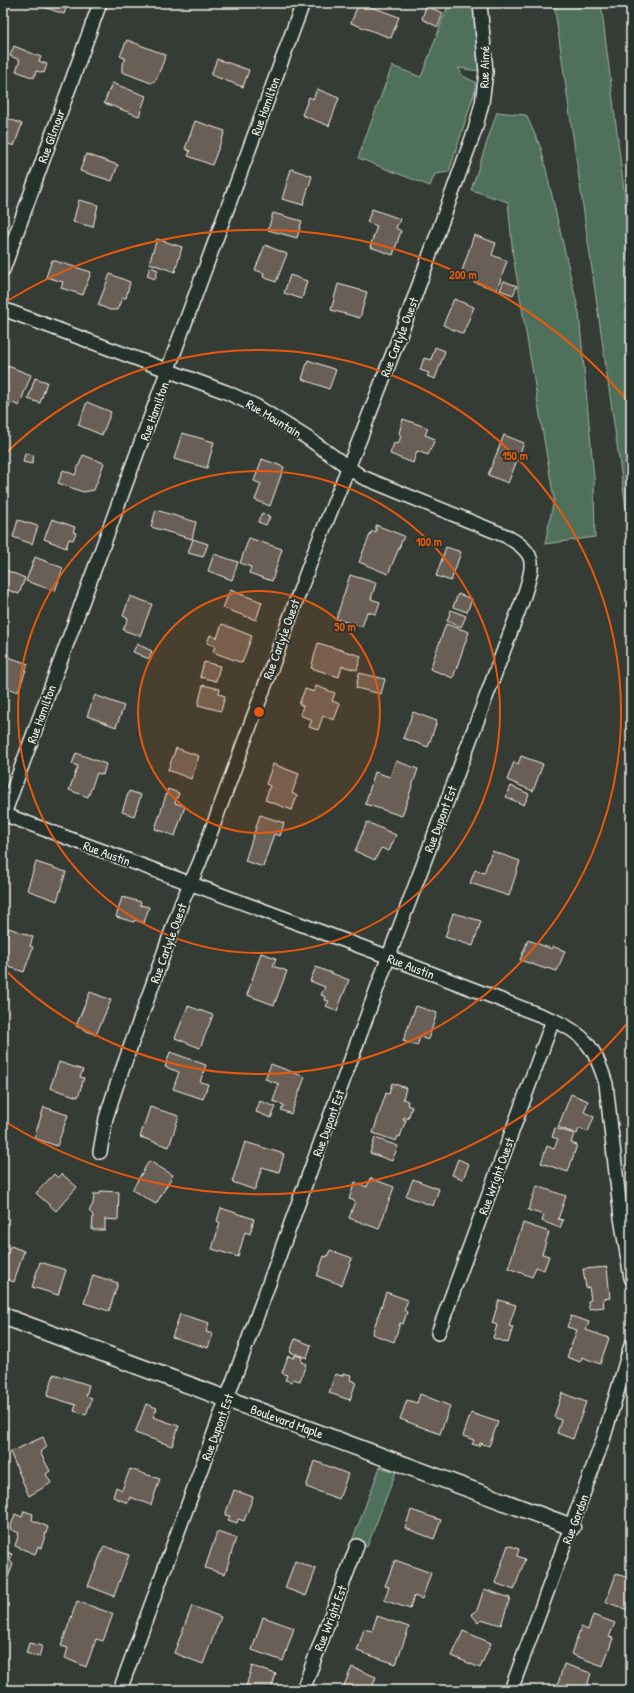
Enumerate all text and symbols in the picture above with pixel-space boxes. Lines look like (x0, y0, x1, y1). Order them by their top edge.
street label: Rue Aimé (475, 46, 493, 88)
street label: Rue Hamilton (246, 74, 284, 138)
street label: Rue Gilmour (33, 107, 69, 165)
text: 200 m (449, 266, 477, 283)
street label: Rue Carlyle Ouest (376, 294, 423, 380)
street label: Rue Hamilton (135, 379, 173, 443)
street label: Rue Mountain (243, 394, 305, 442)
text: 150 m (502, 447, 528, 464)
text: 100 m (416, 533, 442, 550)
street label: Rue Carlyle Ouest (258, 596, 304, 682)
text: 50 m (334, 618, 356, 635)
street label: Rue Hamilton (22, 682, 60, 746)
centre of rings (252, 705, 266, 719)
street label: Rue Dupont Est (419, 783, 461, 855)
street label: Rue Austin (81, 836, 133, 870)
street label: Rue Carlyle Ouest (145, 900, 191, 986)
street label: Rue Austin (385, 949, 437, 983)
street label: Rue Dupont Est (308, 1087, 349, 1159)
street label: Rue Wright Ouest (474, 1134, 518, 1217)
street label: Rue Dupont Est (197, 1391, 238, 1463)
street label: Boulevard Maple (248, 1400, 326, 1442)
street label: Rue Gordon (557, 1491, 593, 1546)
street label: Rue Wright Est (309, 1582, 351, 1653)

